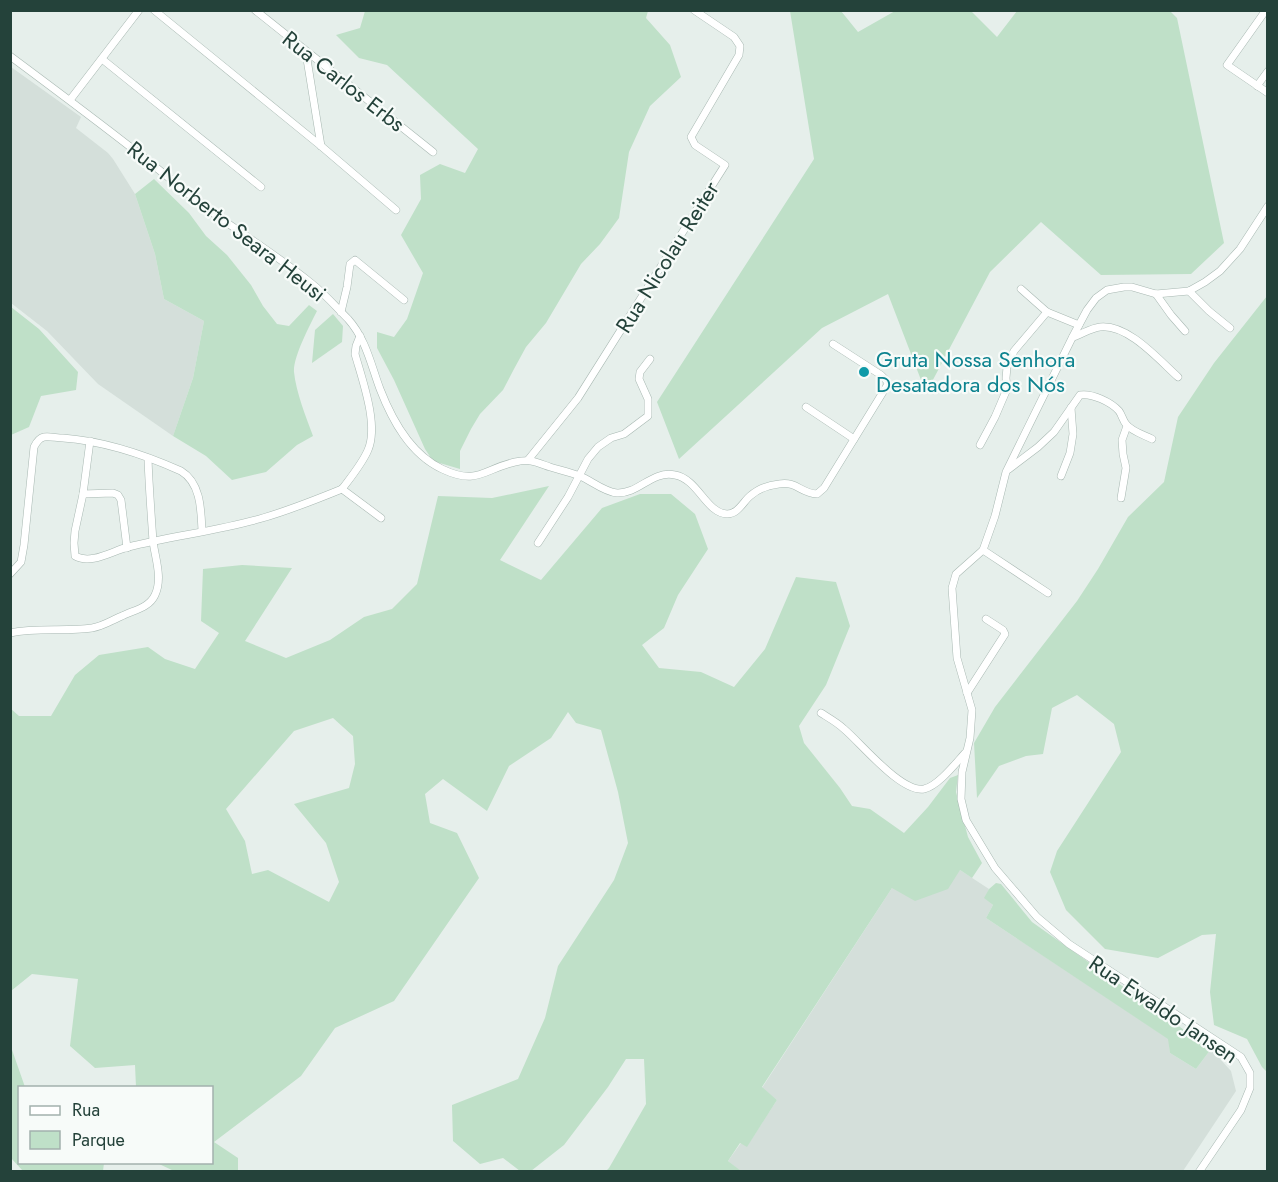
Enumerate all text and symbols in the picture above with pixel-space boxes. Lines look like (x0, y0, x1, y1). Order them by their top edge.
street label: Rua Carlos Erbs (276, 23, 412, 139)
street label: Rua Norberto Seara Heusi (121, 133, 333, 309)
street label: Rua Nicolau Reiter (607, 174, 727, 339)
place label: Gruta Nossa Senhora Desatadora dos Nós (876, 343, 1075, 400)
marker: Gruta Nossa Senhora Desatadora dos Nós (857, 365, 871, 379)
street label: Rua Ewaldo Jansen (1083, 947, 1245, 1071)
legend (18, 1086, 213, 1164)
text: Rua (72, 1097, 100, 1123)
text: Parque (72, 1127, 125, 1153)

